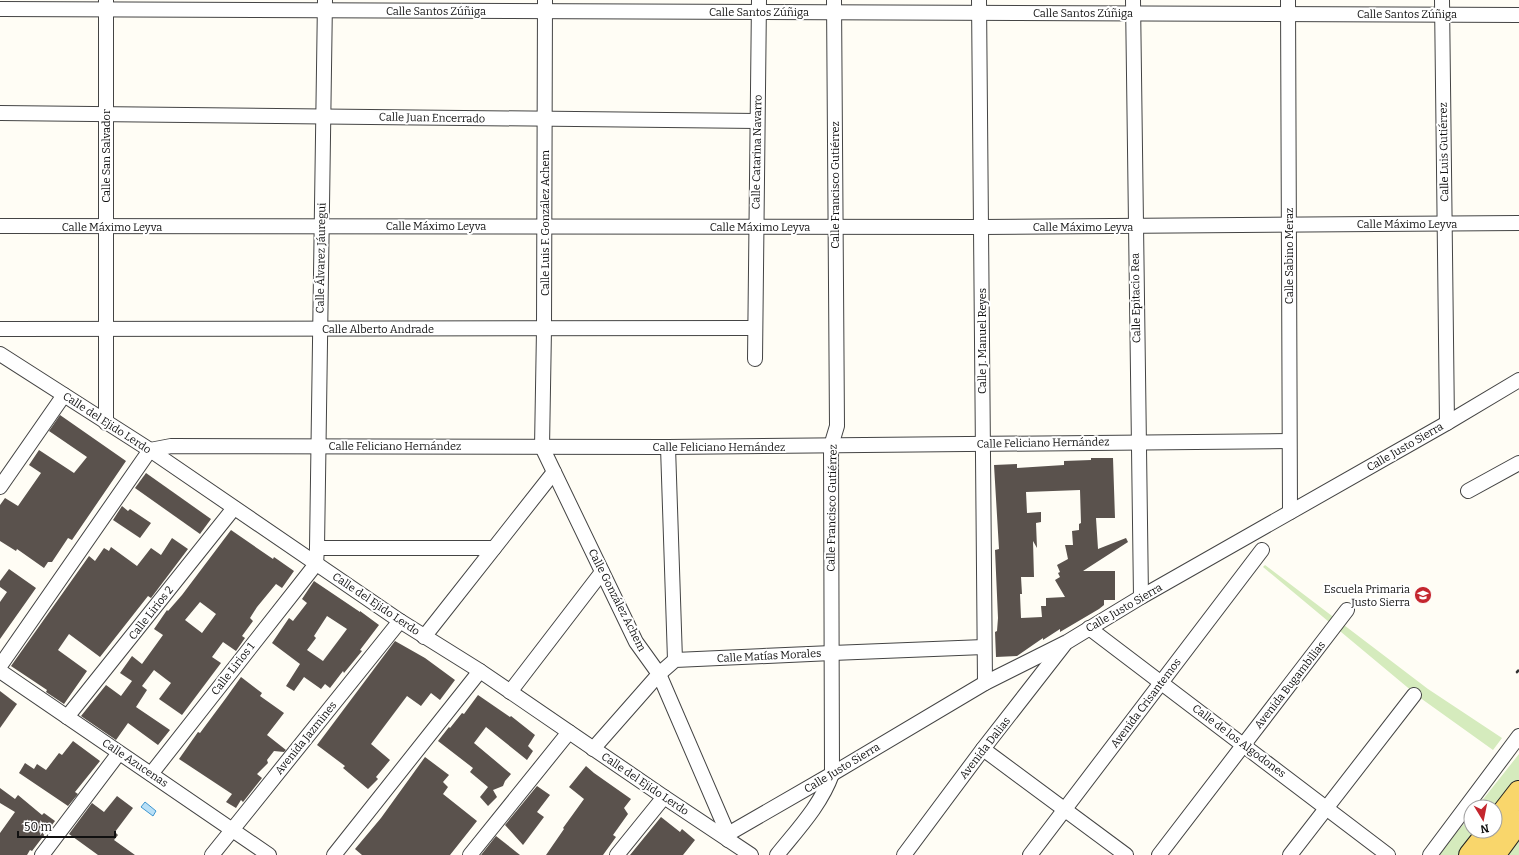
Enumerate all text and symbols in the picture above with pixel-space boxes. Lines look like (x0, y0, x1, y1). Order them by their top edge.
street label: Calle Santos Zúñiga (386, 5, 486, 18)
street label: Calle Santos Zúñiga (709, 6, 809, 19)
street label: Calle Santos Zúñiga (1033, 7, 1133, 20)
street label: Calle Santos Zúñiga (1357, 8, 1457, 21)
street label: Calle Catarina Navarro (749, 94, 765, 210)
street label: Calle Luis Gutiérrez (1437, 102, 1451, 202)
street label: Calle San Salvador (100, 109, 113, 203)
street label: Calle Juan Encerrado (379, 111, 485, 125)
street label: Calle Francisco Gutiérrez (829, 121, 842, 249)
street label: Calle Luis F. González Achem (539, 149, 552, 296)
street label: Calle Álvarez Jáuregui (313, 202, 328, 314)
street label: Calle Sabino Meraz (1283, 208, 1296, 304)
street label: Calle Máximo Leyva (1357, 218, 1457, 231)
street label: Calle Máximo Leyva (386, 220, 486, 233)
street label: Calle Máximo Leyva (62, 221, 162, 234)
street label: Calle Máximo Leyva (710, 221, 810, 234)
street label: Calle Máximo Leyva (1033, 221, 1133, 234)
street label: Calle Epitacio Rea (1129, 253, 1143, 343)
street label: Calle J. Manuel Reyes (976, 288, 989, 394)
street label: Calle Alberto Andrade (322, 323, 434, 336)
street label: Calle del Ejido Lerdo (60, 390, 154, 456)
street label: Calle Justo Sierra (1364, 420, 1446, 474)
street label: Calle Feliciano Hernández (976, 435, 1110, 451)
street label: Calle Feliciano Hernández (329, 440, 461, 453)
street label: Calle Feliciano Hernández (653, 441, 785, 454)
street label: Calle Francisco Gutiérrez (824, 444, 840, 572)
street label: Calle González Achem (586, 547, 649, 654)
street label: Calle del Ejido Lerdo (330, 570, 422, 638)
street label: Calle Justo Sierra (1083, 581, 1165, 635)
place label: Escuela Primaria Justo Sierra (1324, 583, 1410, 609)
street label: Calle Lirios 2 (126, 584, 176, 642)
school or university icon: Escuela Primaria Justo Sierra (1413, 585, 1433, 605)
street label: Avenida Bugambilias (1252, 639, 1328, 731)
street label: Calle Lirios 1 (209, 640, 258, 698)
street label: Calle Matías Morales (716, 647, 822, 665)
street label: Avenida Crisantemos (1108, 656, 1184, 750)
street label: Avenida Jazmines (272, 699, 340, 777)
street label: Calle de los Algodones (1190, 702, 1288, 780)
street label: Avenida Dalias (957, 714, 1013, 782)
street label: Calle Azucenas (100, 736, 170, 790)
street label: Calle Justo Sierra (802, 740, 882, 796)
street label: Calle del Ejido Lerdo (599, 750, 691, 818)
north arrow (1463, 799, 1503, 839)
scale bar (18, 813, 115, 839)
text: 50 m (24, 820, 53, 834)
text: N (1479, 821, 1490, 836)

